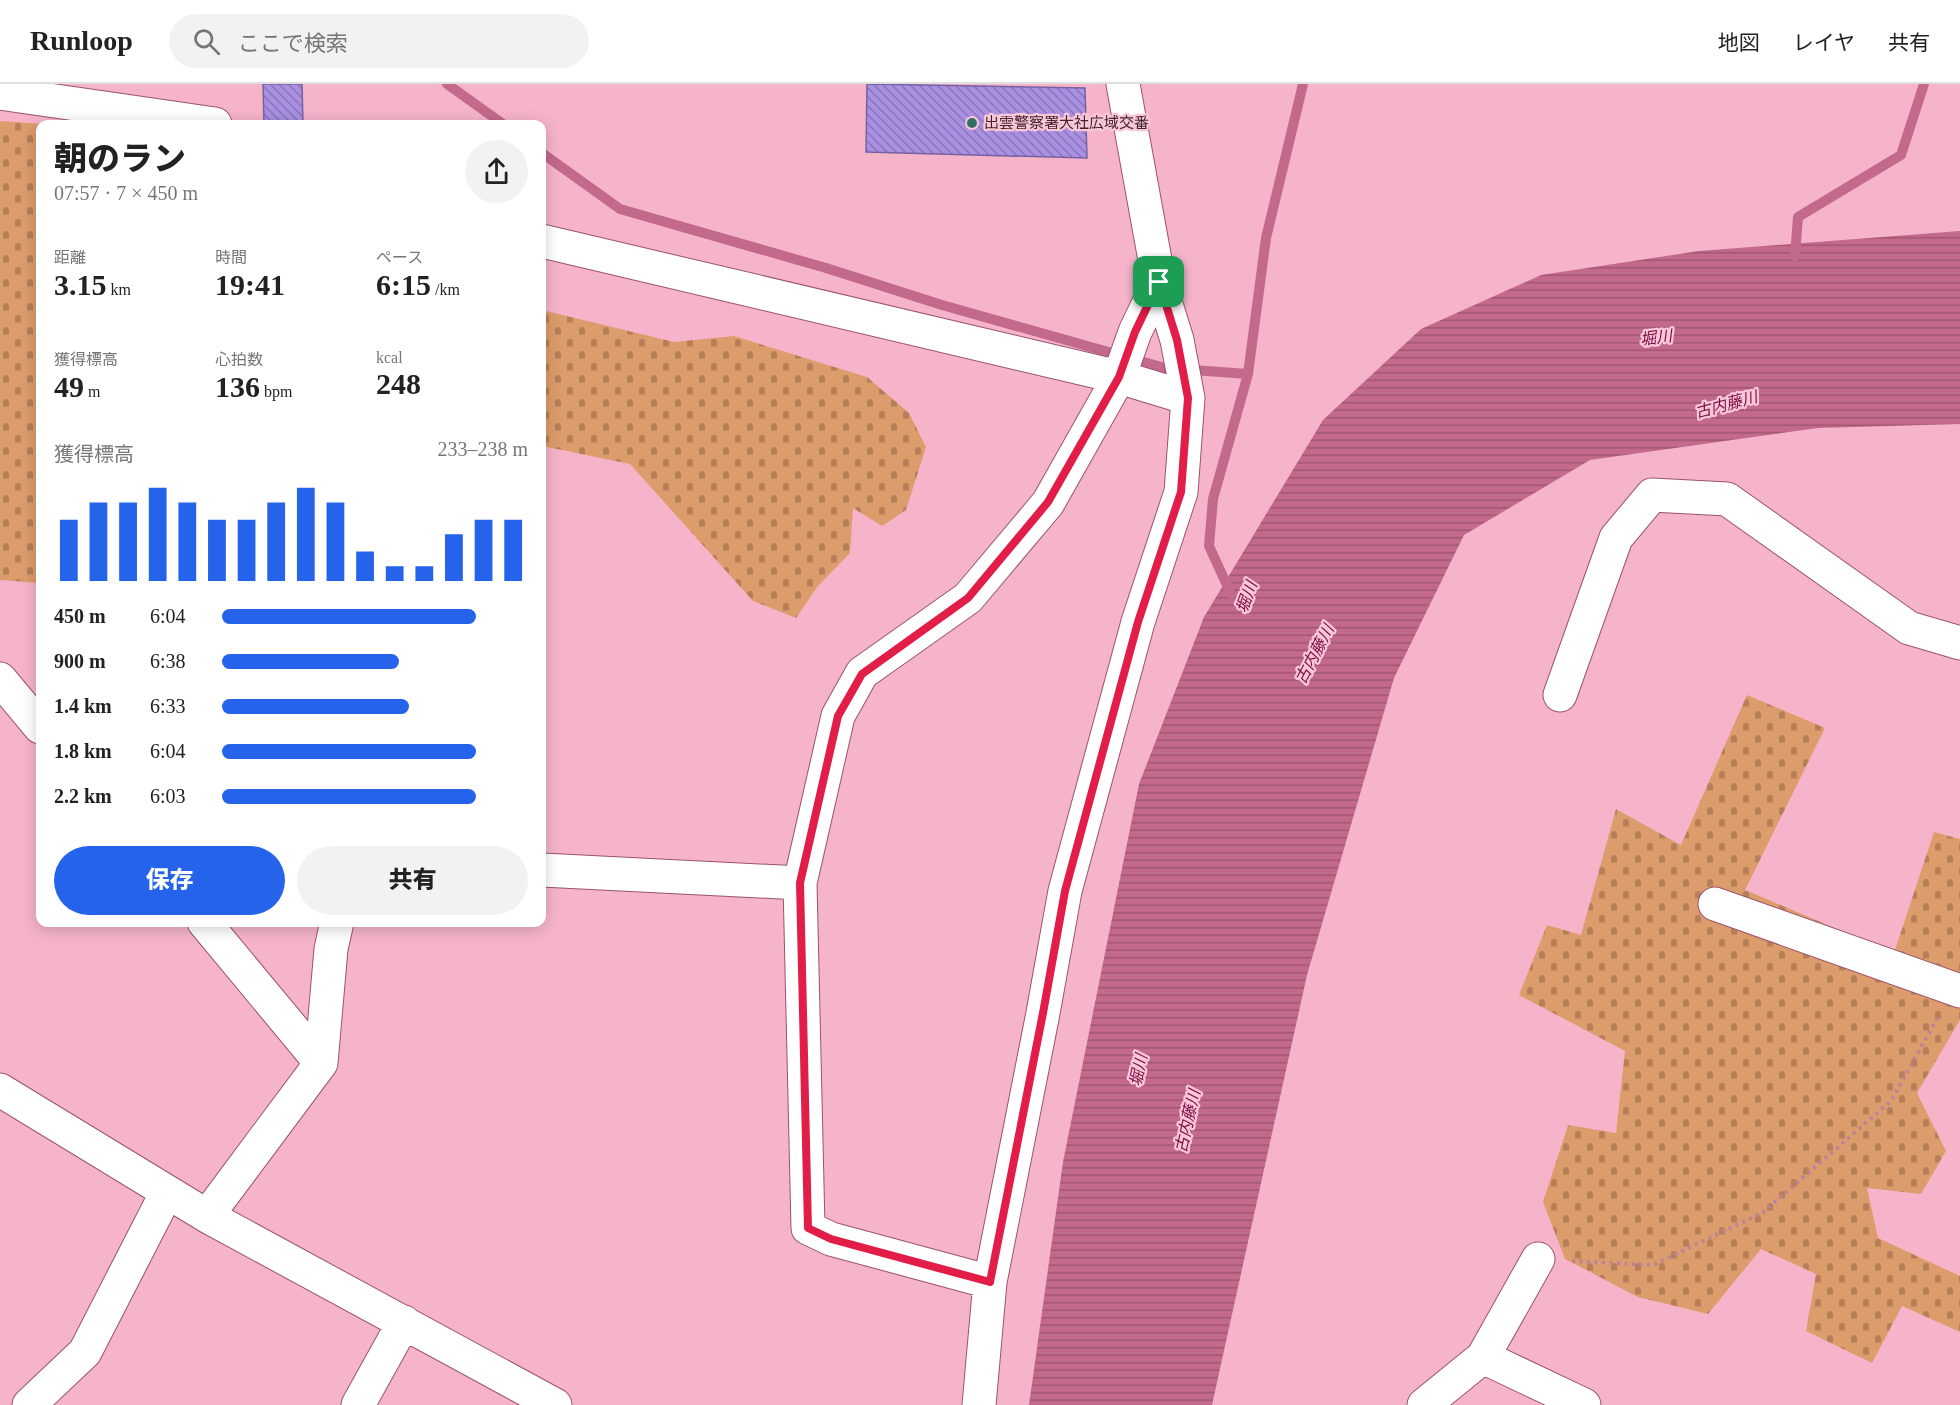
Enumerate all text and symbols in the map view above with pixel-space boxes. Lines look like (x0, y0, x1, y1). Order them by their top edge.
search box (169, 14, 589, 68)
text: Runloop (30, 25, 133, 56)
icon: search (190, 25, 223, 58)
text: ここで検索 (238, 31, 348, 56)
text: 地図 (1718, 31, 1760, 55)
text: レイヤ (1793, 31, 1855, 55)
text: 共有 (1888, 31, 1930, 55)
place label: 出雲警察署大社広域交番 (984, 115, 1149, 131)
marker: 出雲警察署大社広域交番 (965, 116, 979, 130)
button: share (465, 140, 528, 203)
text: 朝のラン (54, 141, 186, 177)
text: 07:57 · 7 × 450 m (54, 182, 198, 204)
text: 距離 (54, 249, 86, 266)
text: 時間 (215, 249, 247, 266)
text: ペース (376, 249, 423, 266)
pin (1133, 256, 1184, 307)
icon: arrive (1142, 265, 1175, 298)
text: 3.15 (54, 268, 107, 301)
text: 19:41 (215, 268, 285, 301)
text: 6:15 (376, 268, 431, 301)
text: km (107, 281, 131, 298)
text: /km (431, 281, 460, 298)
water label: 堀川 (1639, 327, 1675, 348)
text: kcal (376, 349, 403, 366)
text: 獲得標高 (54, 351, 118, 368)
text: 心拍数 (215, 351, 263, 368)
text: 248 (376, 367, 421, 400)
text: 49 (54, 370, 84, 403)
text: 136 (215, 370, 260, 403)
text: m (84, 383, 100, 400)
text: bpm (260, 383, 292, 400)
water label: 古内藤川 (1693, 387, 1761, 421)
text: 233–238 m (437, 438, 528, 460)
text: 獲得標高 (54, 443, 134, 465)
water label: 堀川 (1233, 577, 1261, 615)
text: 450 m (54, 605, 106, 627)
text: 6:04 (150, 605, 186, 627)
water label: 古内藤川 (1292, 620, 1338, 686)
text: 900 m (54, 650, 106, 672)
text: 6:38 (150, 650, 186, 672)
text: 1.4 km (54, 695, 112, 717)
text: 6:33 (150, 695, 186, 717)
text: 1.8 km (54, 740, 112, 762)
text: 6:04 (150, 740, 186, 762)
text: 2.2 km (54, 785, 112, 807)
text: 6:03 (150, 785, 186, 807)
button: 保存 (54, 846, 285, 915)
button: 共有 (297, 846, 528, 915)
water label: 堀川 (1127, 1051, 1151, 1088)
water label: 古内藤川 (1172, 1086, 1203, 1154)

